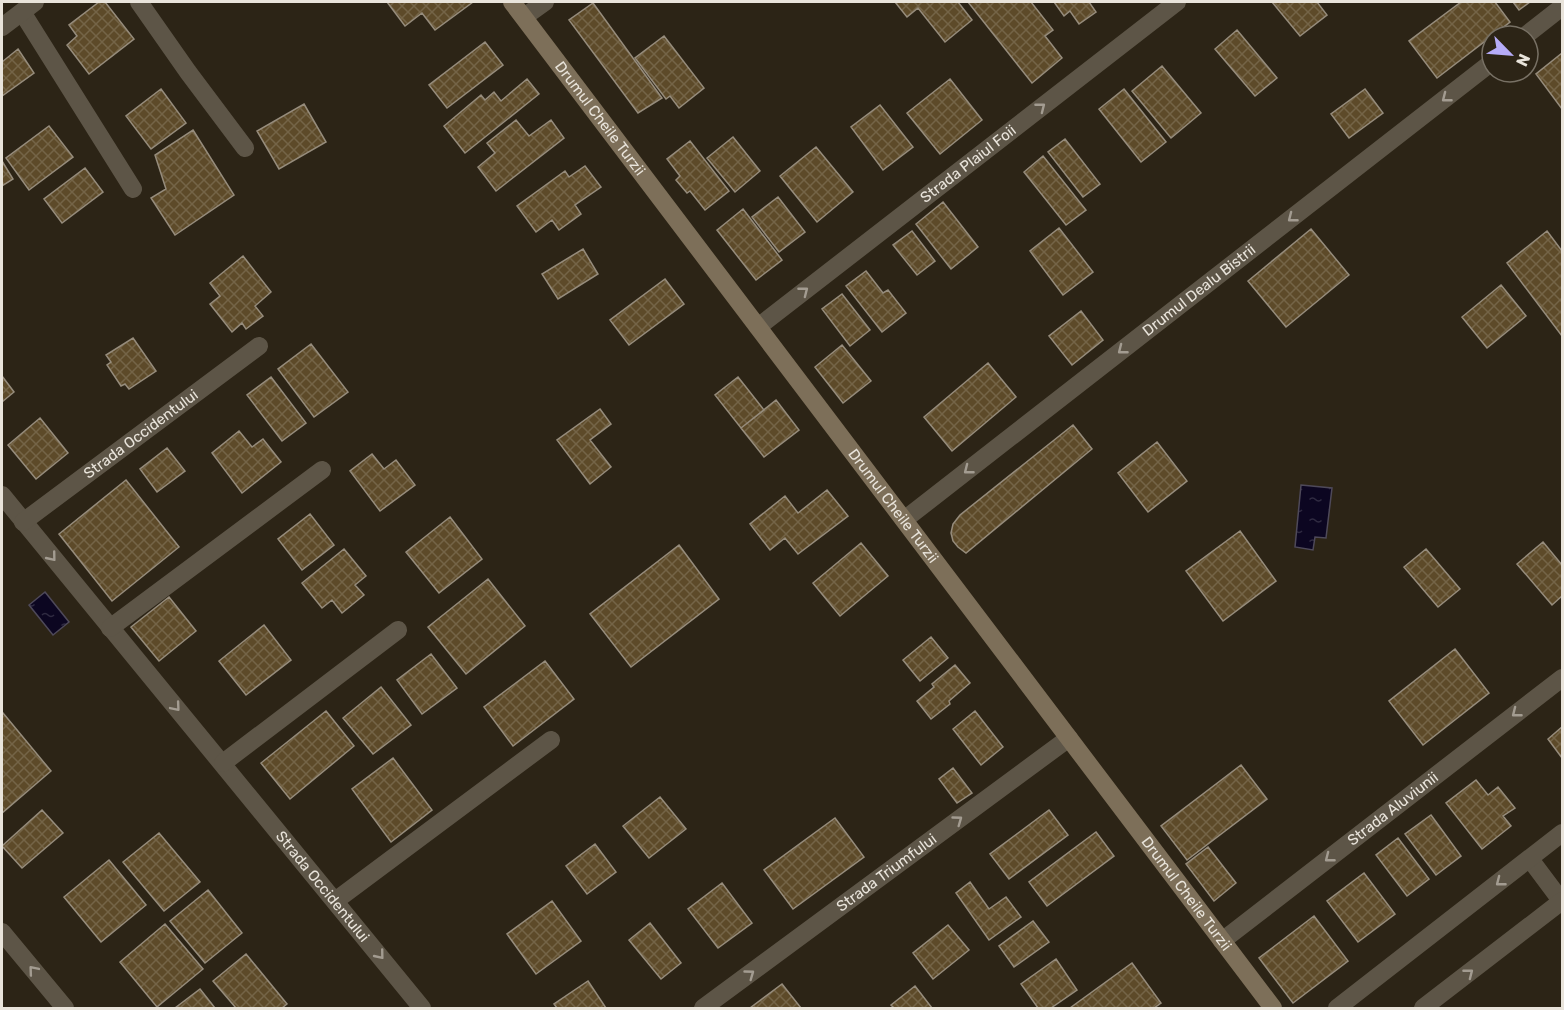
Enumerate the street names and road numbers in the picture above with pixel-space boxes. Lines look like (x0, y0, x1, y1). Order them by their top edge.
street label: Drumul Cheile Turzii (551, 58, 649, 179)
street label: Strada Plaiul Foii (917, 121, 1020, 207)
street label: Drumul Dealu Bistrii (1139, 241, 1259, 340)
street label: Strada Occidentului (80, 386, 201, 483)
street label: Drumul Cheile Turzii (844, 445, 942, 567)
street label: Strada Aluviunii (1344, 768, 1442, 850)
street label: Strada Occidentului (272, 827, 373, 946)
street label: Strada Triumfului (833, 830, 940, 915)
street label: Drumul Cheile Turzii (1138, 833, 1235, 954)

